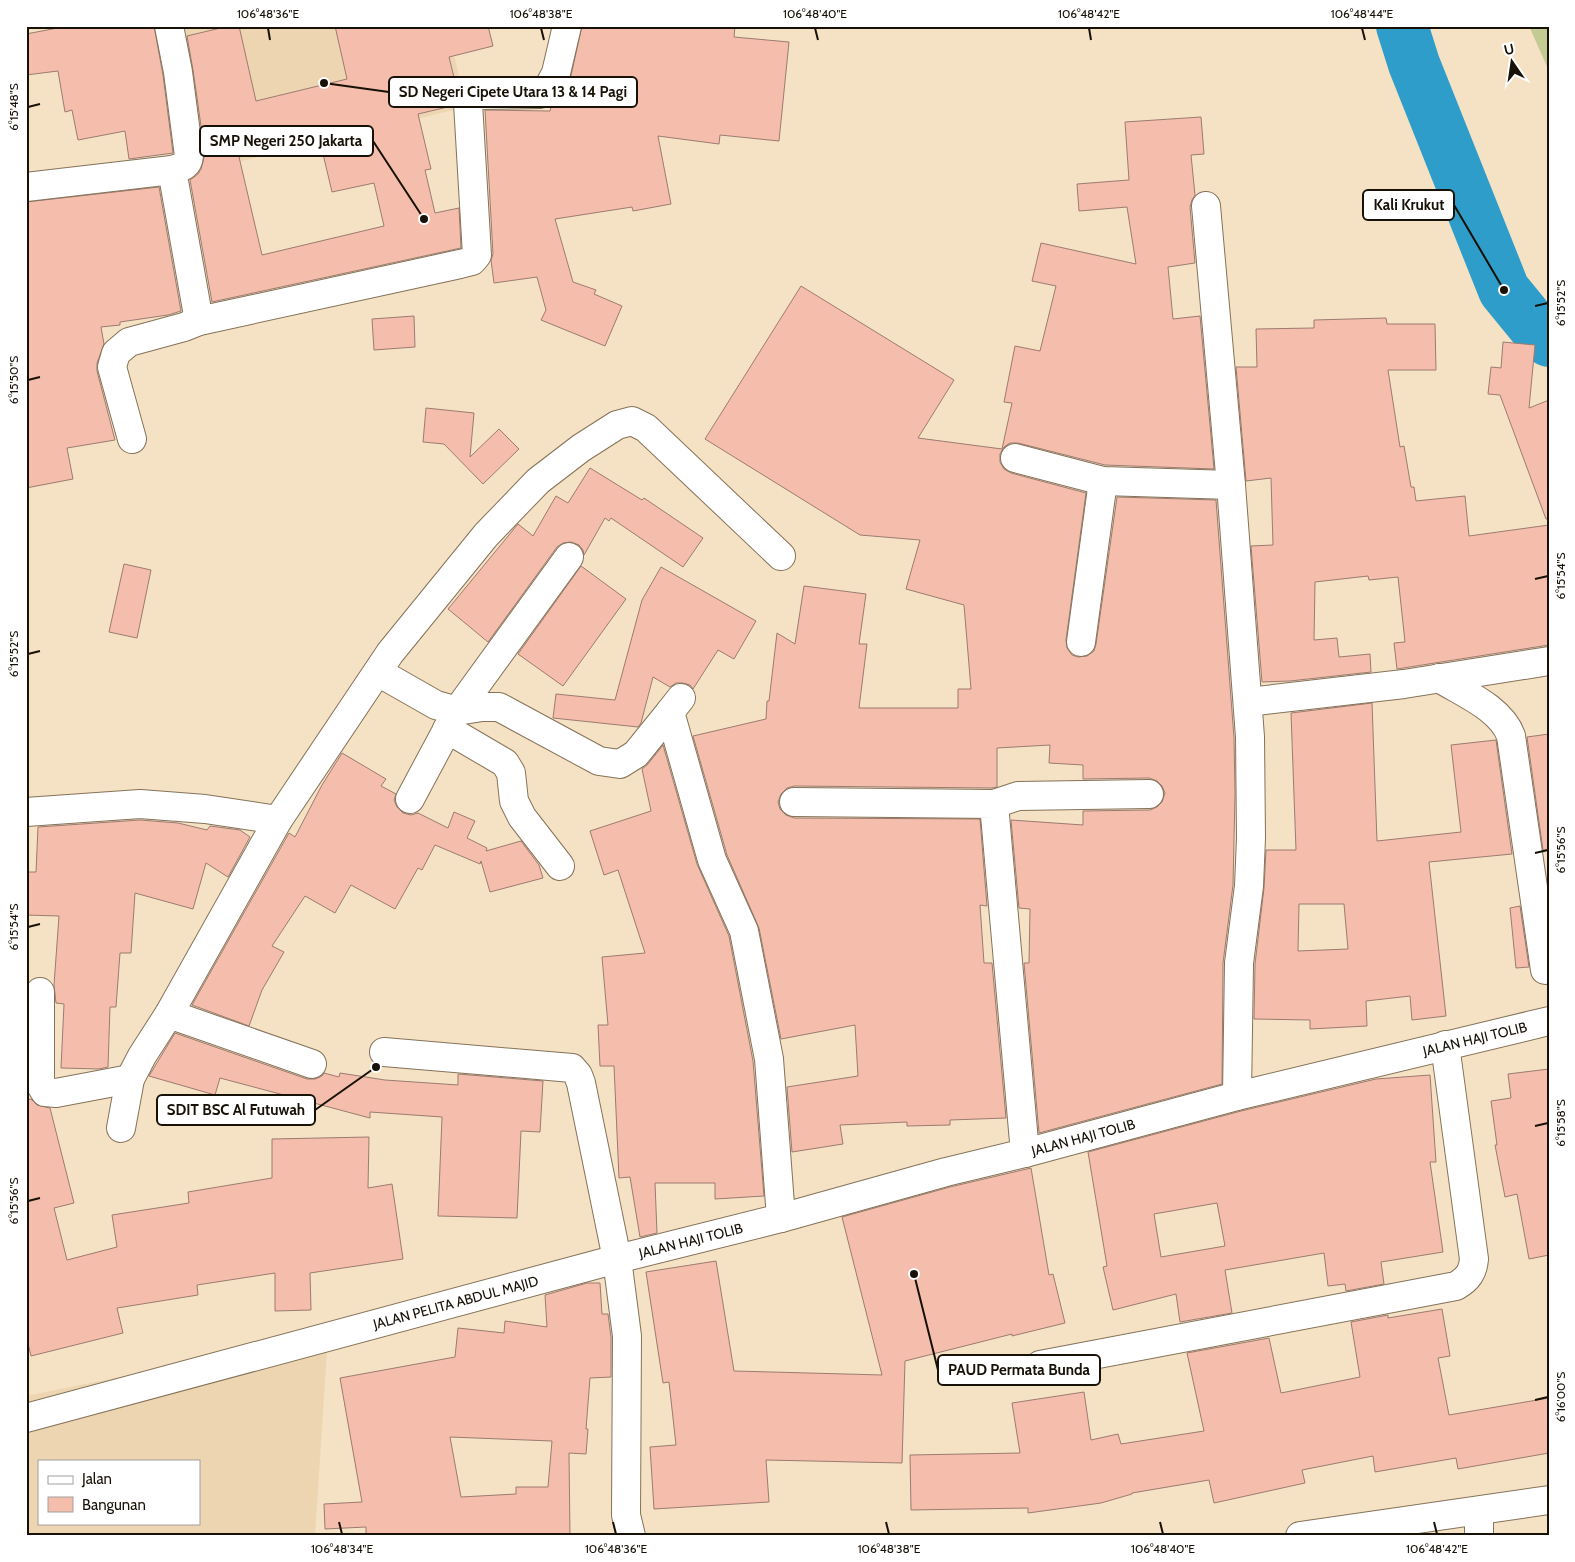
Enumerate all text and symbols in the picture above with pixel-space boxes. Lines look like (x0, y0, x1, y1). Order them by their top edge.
text: 106°48'36"E (237, 6, 299, 21)
text: 106°48'38"E (510, 6, 573, 21)
text: 106°48'40"E (783, 6, 847, 21)
text: 106°48'42"E (1058, 6, 1120, 21)
text: 106°48'44"E (1331, 6, 1394, 21)
north arrow (1488, 38, 1538, 88)
text: U (1502, 39, 1516, 59)
callout: SD Negeri Cipete Utara 13 & 14 Pagi (389, 77, 637, 107)
text: 6°15'48"S (6, 83, 21, 131)
text: SD Negeri Cipete Utara 13 & 14 Pagi (399, 83, 627, 101)
callout: SMP Negeri 250 Jakarta (200, 126, 373, 156)
text: SMP Negeri 250 Jakarta (210, 132, 363, 150)
callout: Kali Krukut (1363, 190, 1454, 220)
text: Kali Krukut (1373, 196, 1445, 214)
text: 6°15'52"S (1553, 280, 1568, 326)
text: 6°15'50"S (6, 356, 21, 404)
text: 6°15'54"S (1553, 553, 1568, 599)
text: 6°15'52"S (6, 631, 21, 677)
text: 6°15'56"S (1553, 827, 1568, 873)
text: 6°15'54"S (6, 904, 21, 950)
street label: JALAN HAJI TOLIB (1420, 1018, 1529, 1060)
callout: SDIT BSC Al Futuwah (157, 1095, 315, 1125)
text: 6°15'58"S (1553, 1099, 1568, 1147)
text: SDIT BSC Al Futuwah (167, 1101, 305, 1119)
street label: JALAN HAJI TOLIB (1028, 1115, 1137, 1160)
text: 6°15'56"S (6, 1178, 21, 1224)
street label: JALAN HAJI TOLIB (636, 1219, 745, 1262)
street label: JALAN PELITA ABDUL MAJID (370, 1272, 540, 1333)
callout: PAUD Permata Bunda (938, 1355, 1100, 1385)
text: PAUD Permata Bunda (948, 1361, 1091, 1379)
text: 6°16'00"S (1553, 1372, 1568, 1422)
legend (38, 1460, 200, 1524)
text: Jalan (81, 1470, 112, 1488)
text: Bangunan (82, 1496, 146, 1514)
text: 106°48'34"E (311, 1541, 373, 1556)
text: 106°48'36"E (585, 1541, 647, 1556)
text: 106°48'38"E (858, 1541, 921, 1556)
text: 106°48'40"E (1131, 1541, 1195, 1556)
text: 106°48'42"E (1406, 1541, 1468, 1556)

